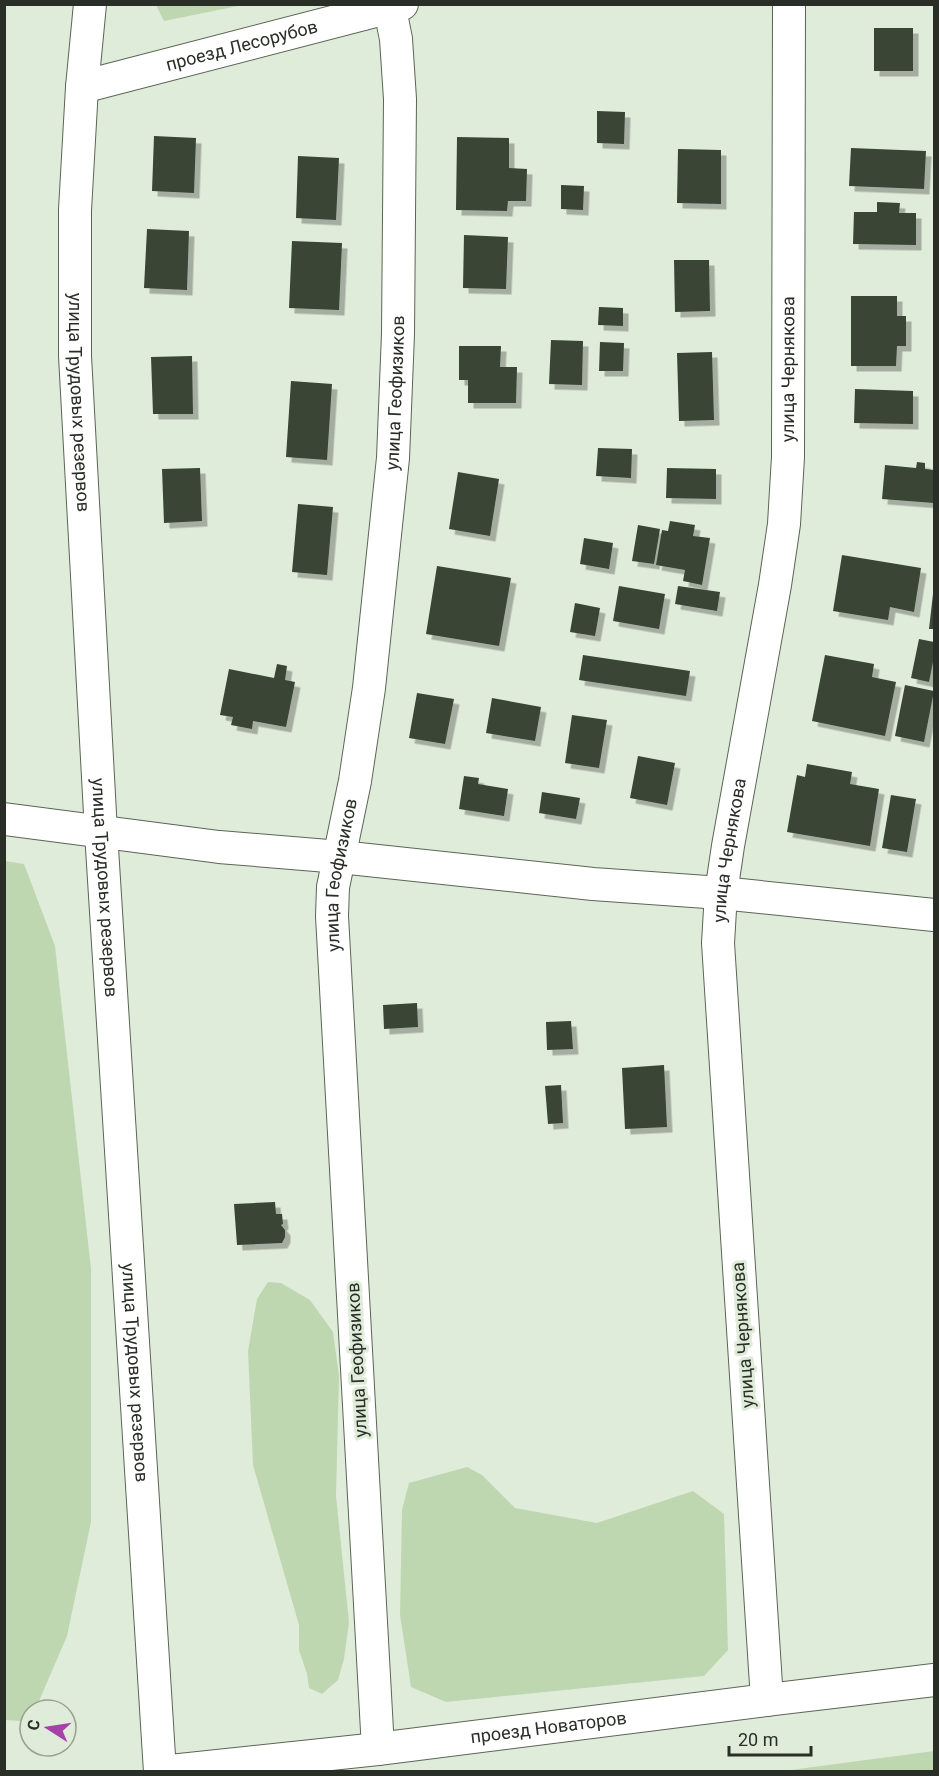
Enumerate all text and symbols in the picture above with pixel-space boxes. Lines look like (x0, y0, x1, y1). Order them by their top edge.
street label: проезд Лесорубов (164, 15, 320, 75)
street label: улица Трудовых резервов (65, 293, 95, 512)
street label: улица Чернякова (777, 296, 798, 442)
street label: улица Геофизиков (381, 315, 408, 471)
street label: улица Чернякова (708, 776, 750, 923)
street label: улица Трудовых резервов (88, 777, 122, 998)
street label: улица Геофизиков (321, 796, 361, 952)
street label: улица Чернякова (727, 1261, 758, 1409)
street label: улица Трудовых резервов (118, 1262, 153, 1483)
street label: улица Геофизиков (342, 1282, 371, 1438)
north arrow (18, 1698, 78, 1758)
street label: проезд Новаторов (469, 1707, 628, 1747)
text: С (23, 1718, 44, 1732)
scale bar (729, 1719, 812, 1757)
text: 20 m (738, 1729, 778, 1750)

